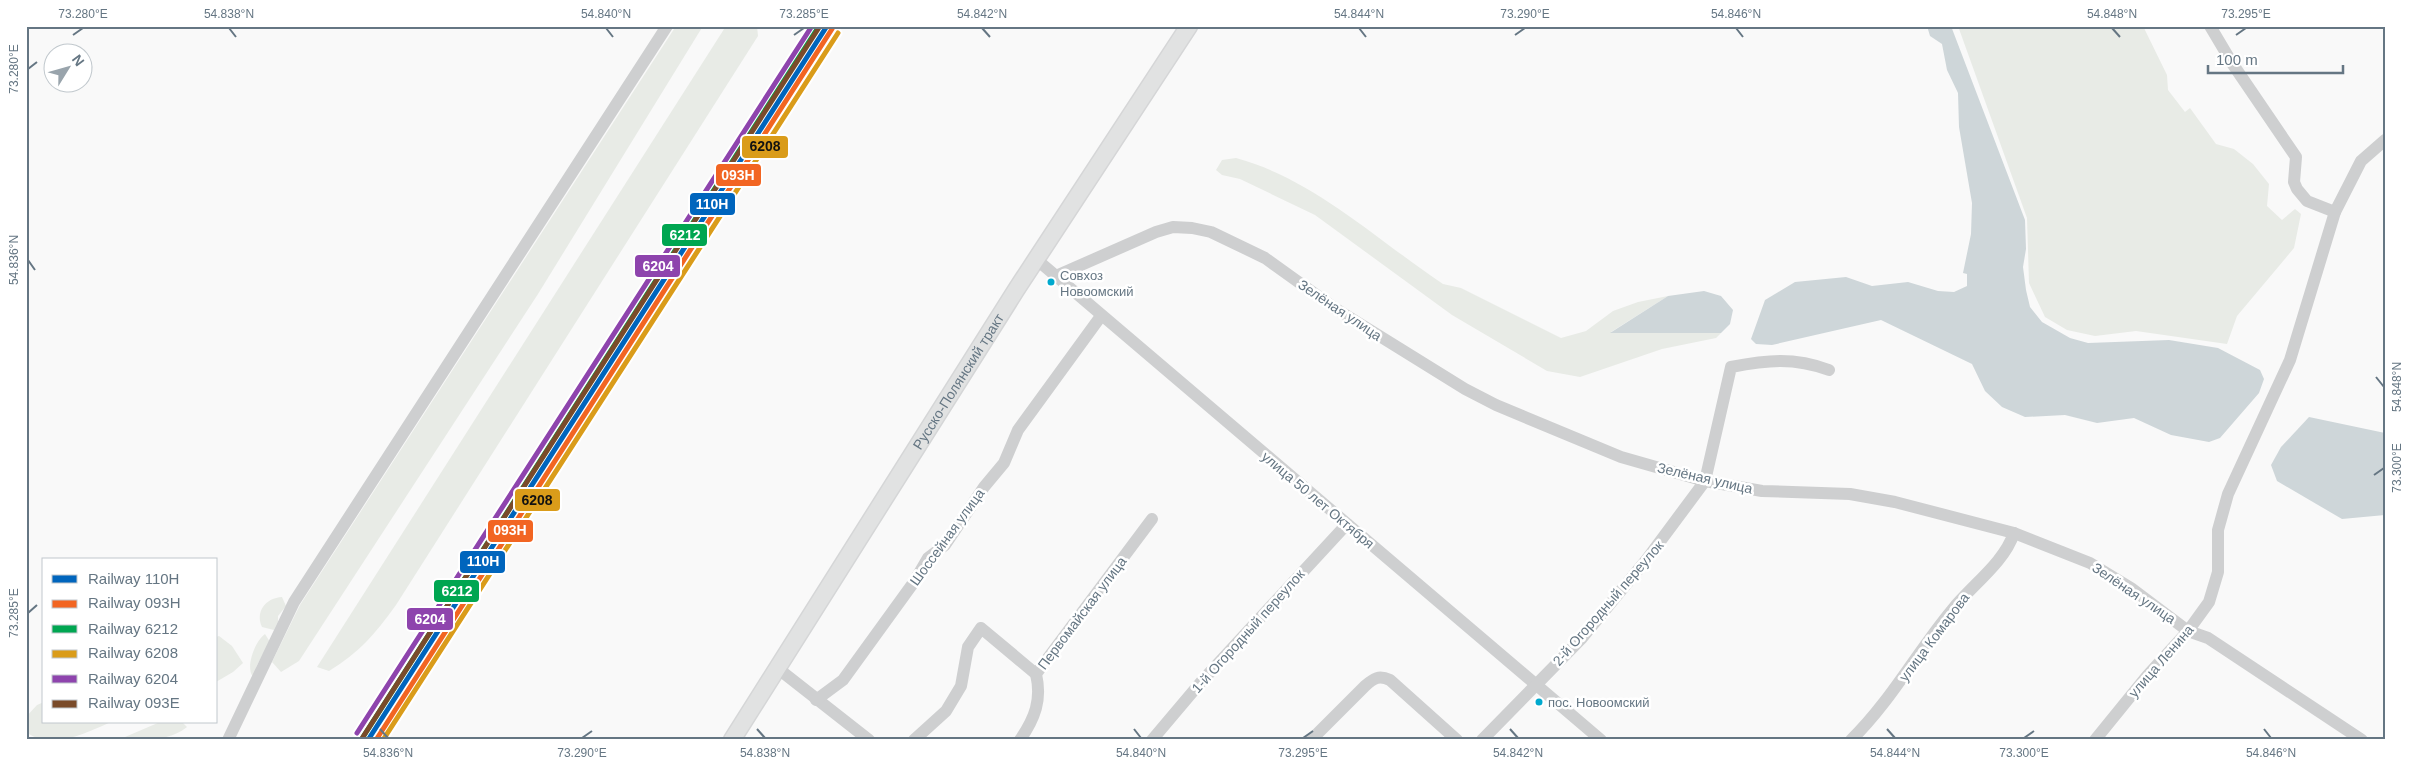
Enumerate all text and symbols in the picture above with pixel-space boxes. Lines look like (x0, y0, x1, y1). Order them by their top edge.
text: 73.280°E (58, 7, 108, 21)
text: 54.838°N (204, 7, 254, 21)
text: 54.840°N (581, 7, 631, 21)
text: 73.285°E (779, 7, 829, 21)
text: 54.842°N (957, 7, 1007, 21)
text: 54.844°N (1334, 7, 1384, 21)
text: 73.290°E (1500, 7, 1550, 21)
text: 54.846°N (1711, 7, 1761, 21)
text: 54.848°N (2087, 7, 2137, 21)
text: 73.295°E (2221, 7, 2271, 21)
north arrow (42, 42, 92, 92)
scale bar (2208, 42, 2344, 74)
text: 73.280°E (7, 44, 21, 94)
text: N (69, 51, 88, 69)
text: 100 m (2216, 51, 2258, 68)
line badge: 6208 (741, 135, 789, 159)
text: 6208 (749, 138, 781, 154)
line badge: 093Н (715, 163, 762, 187)
text: 093Н (721, 167, 755, 183)
line badge: 110Н (689, 192, 736, 216)
text: 110Н (696, 196, 728, 212)
line badge: 6212 (661, 223, 708, 247)
text: 6212 (669, 227, 701, 243)
text: 54.836°N (7, 235, 21, 285)
line badge: 6204 (634, 254, 681, 278)
text: 6204 (642, 258, 674, 274)
place label: Совхоз Новоомский (1060, 268, 1134, 299)
street label: Зелёная улица (1295, 276, 1385, 344)
marker: Совхоз Новоомский (1046, 277, 1056, 287)
street label: Русско-Полянский тракт (910, 310, 1007, 452)
text: 54.848°N (2390, 362, 2404, 412)
text: 73.300°E (2390, 443, 2404, 493)
street label: улица 50 лет Октября (1258, 448, 1378, 552)
street label: Зелёная улица (1656, 459, 1754, 497)
street label: Шоссейная улица (907, 485, 988, 589)
line badge: 6208 (514, 488, 561, 512)
text: 6208 (521, 492, 553, 508)
line badge: 093Н (487, 519, 534, 543)
text: 093Н (493, 522, 527, 538)
street label: 2-й Огородный переулок (1549, 537, 1667, 669)
line badge: 110Н (459, 550, 506, 574)
text: 110Н (467, 553, 499, 569)
street label: Первомайская улица (1034, 553, 1130, 673)
legend (42, 558, 218, 724)
street label: Зелёная улица (2089, 559, 2179, 627)
street label: 1-й Огородный переулок (1188, 565, 1308, 696)
text: Railway 110Н (88, 570, 179, 587)
line badge: 6212 (433, 579, 480, 603)
text: 6212 (441, 583, 473, 599)
text: 73.285°E (7, 588, 21, 638)
street label: улица Комарова (1896, 590, 1973, 684)
text: Railway 093Н (88, 594, 181, 611)
line badge: 6204 (406, 607, 454, 631)
text: 6204 (414, 611, 446, 627)
text: Railway 6212 (88, 620, 178, 637)
street label: улица Ленина (2125, 621, 2197, 700)
text: Railway 6208 (88, 644, 178, 661)
text: Railway 6204 (88, 670, 178, 687)
text: Railway 093Е (88, 694, 180, 711)
place label: пос. Новоомский (1548, 695, 1649, 710)
marker: пос. Новоомский (1534, 697, 1544, 707)
text: 54.836°N (363, 746, 413, 760)
text: 73.290°E (557, 746, 607, 760)
text: 54.838°N (740, 746, 790, 760)
text: 54.840°N (1116, 746, 1166, 760)
text: 73.295°E (1278, 746, 1328, 760)
text: 54.842°N (1493, 746, 1543, 760)
text: 54.844°N (1870, 746, 1920, 760)
text: 73.300°E (1999, 746, 2049, 760)
text: 54.846°N (2246, 746, 2296, 760)

